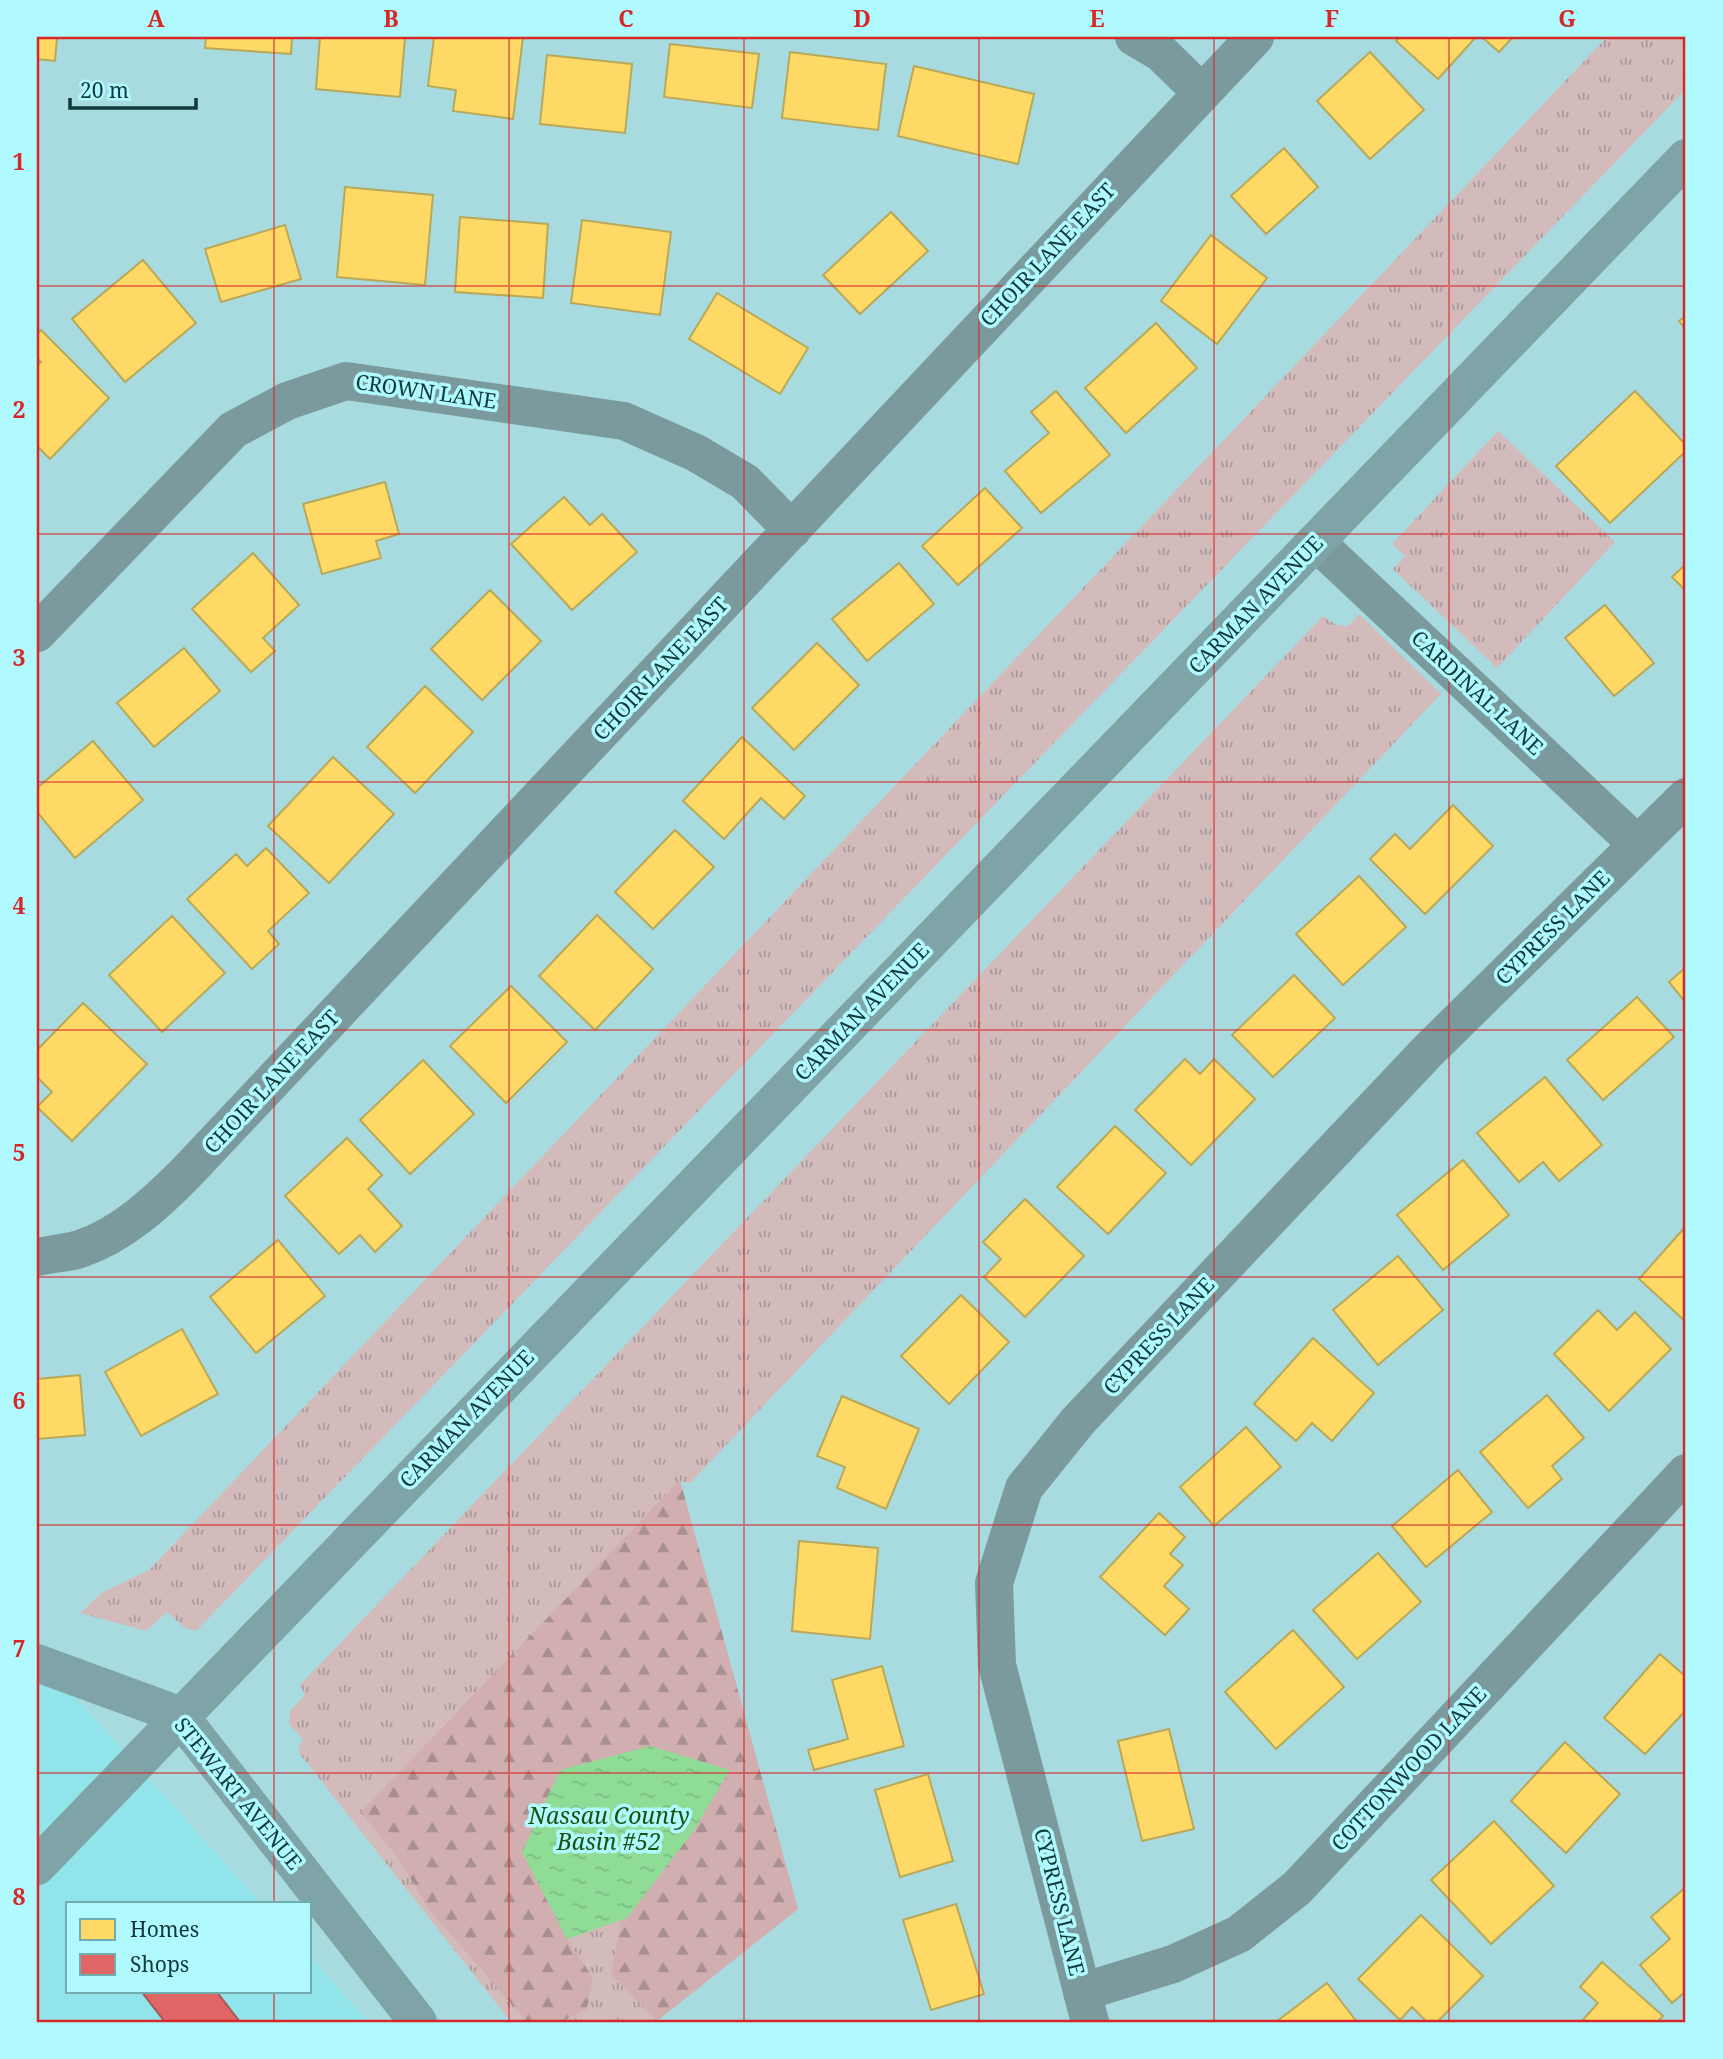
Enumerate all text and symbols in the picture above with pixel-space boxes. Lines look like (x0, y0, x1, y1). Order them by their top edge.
text: A (147, 2, 165, 34)
text: B (383, 2, 399, 34)
text: C (618, 2, 634, 34)
text: D (853, 2, 871, 34)
text: E (1089, 2, 1105, 34)
text: F (1325, 2, 1339, 34)
text: G (1558, 2, 1576, 34)
scale bar (70, 66, 196, 110)
text: 20 m (80, 76, 129, 104)
text: 1 (13, 145, 26, 177)
street label: CHOIR LANE EAST (974, 177, 1121, 332)
street label: CROWN LANE (354, 367, 498, 415)
text: 2 (13, 393, 26, 425)
street label: CARMAN AVENUE (1182, 529, 1329, 679)
street label: CHOIR LANE EAST (587, 591, 734, 746)
street label: CARDINAL LANE (1406, 624, 1550, 761)
text: 3 (13, 641, 26, 673)
street label: CYPRESS LANE (1489, 864, 1616, 991)
text: 4 (13, 889, 26, 921)
street label: CARMAN AVENUE (788, 936, 935, 1086)
street label: CHOIR LANE EAST (198, 1004, 345, 1159)
text: 5 (13, 1136, 26, 1168)
street label: CYPRESS LANE (1097, 1271, 1220, 1400)
street label: CARMAN AVENUE (393, 1343, 540, 1493)
text: 6 (13, 1384, 26, 1416)
text: 7 (13, 1632, 26, 1664)
street label: COTTONWOOD LANE (1325, 1680, 1492, 1857)
street label: STEWART AVENUE (169, 1711, 309, 1875)
water label: Nassau County Basin #52 (527, 1799, 690, 1857)
street label: CYPRESS LANE (1028, 1825, 1092, 1978)
text: 8 (13, 1880, 26, 1912)
legend (66, 1902, 312, 1993)
text: Homes (130, 1915, 199, 1943)
text: Shops (130, 1950, 189, 1978)

